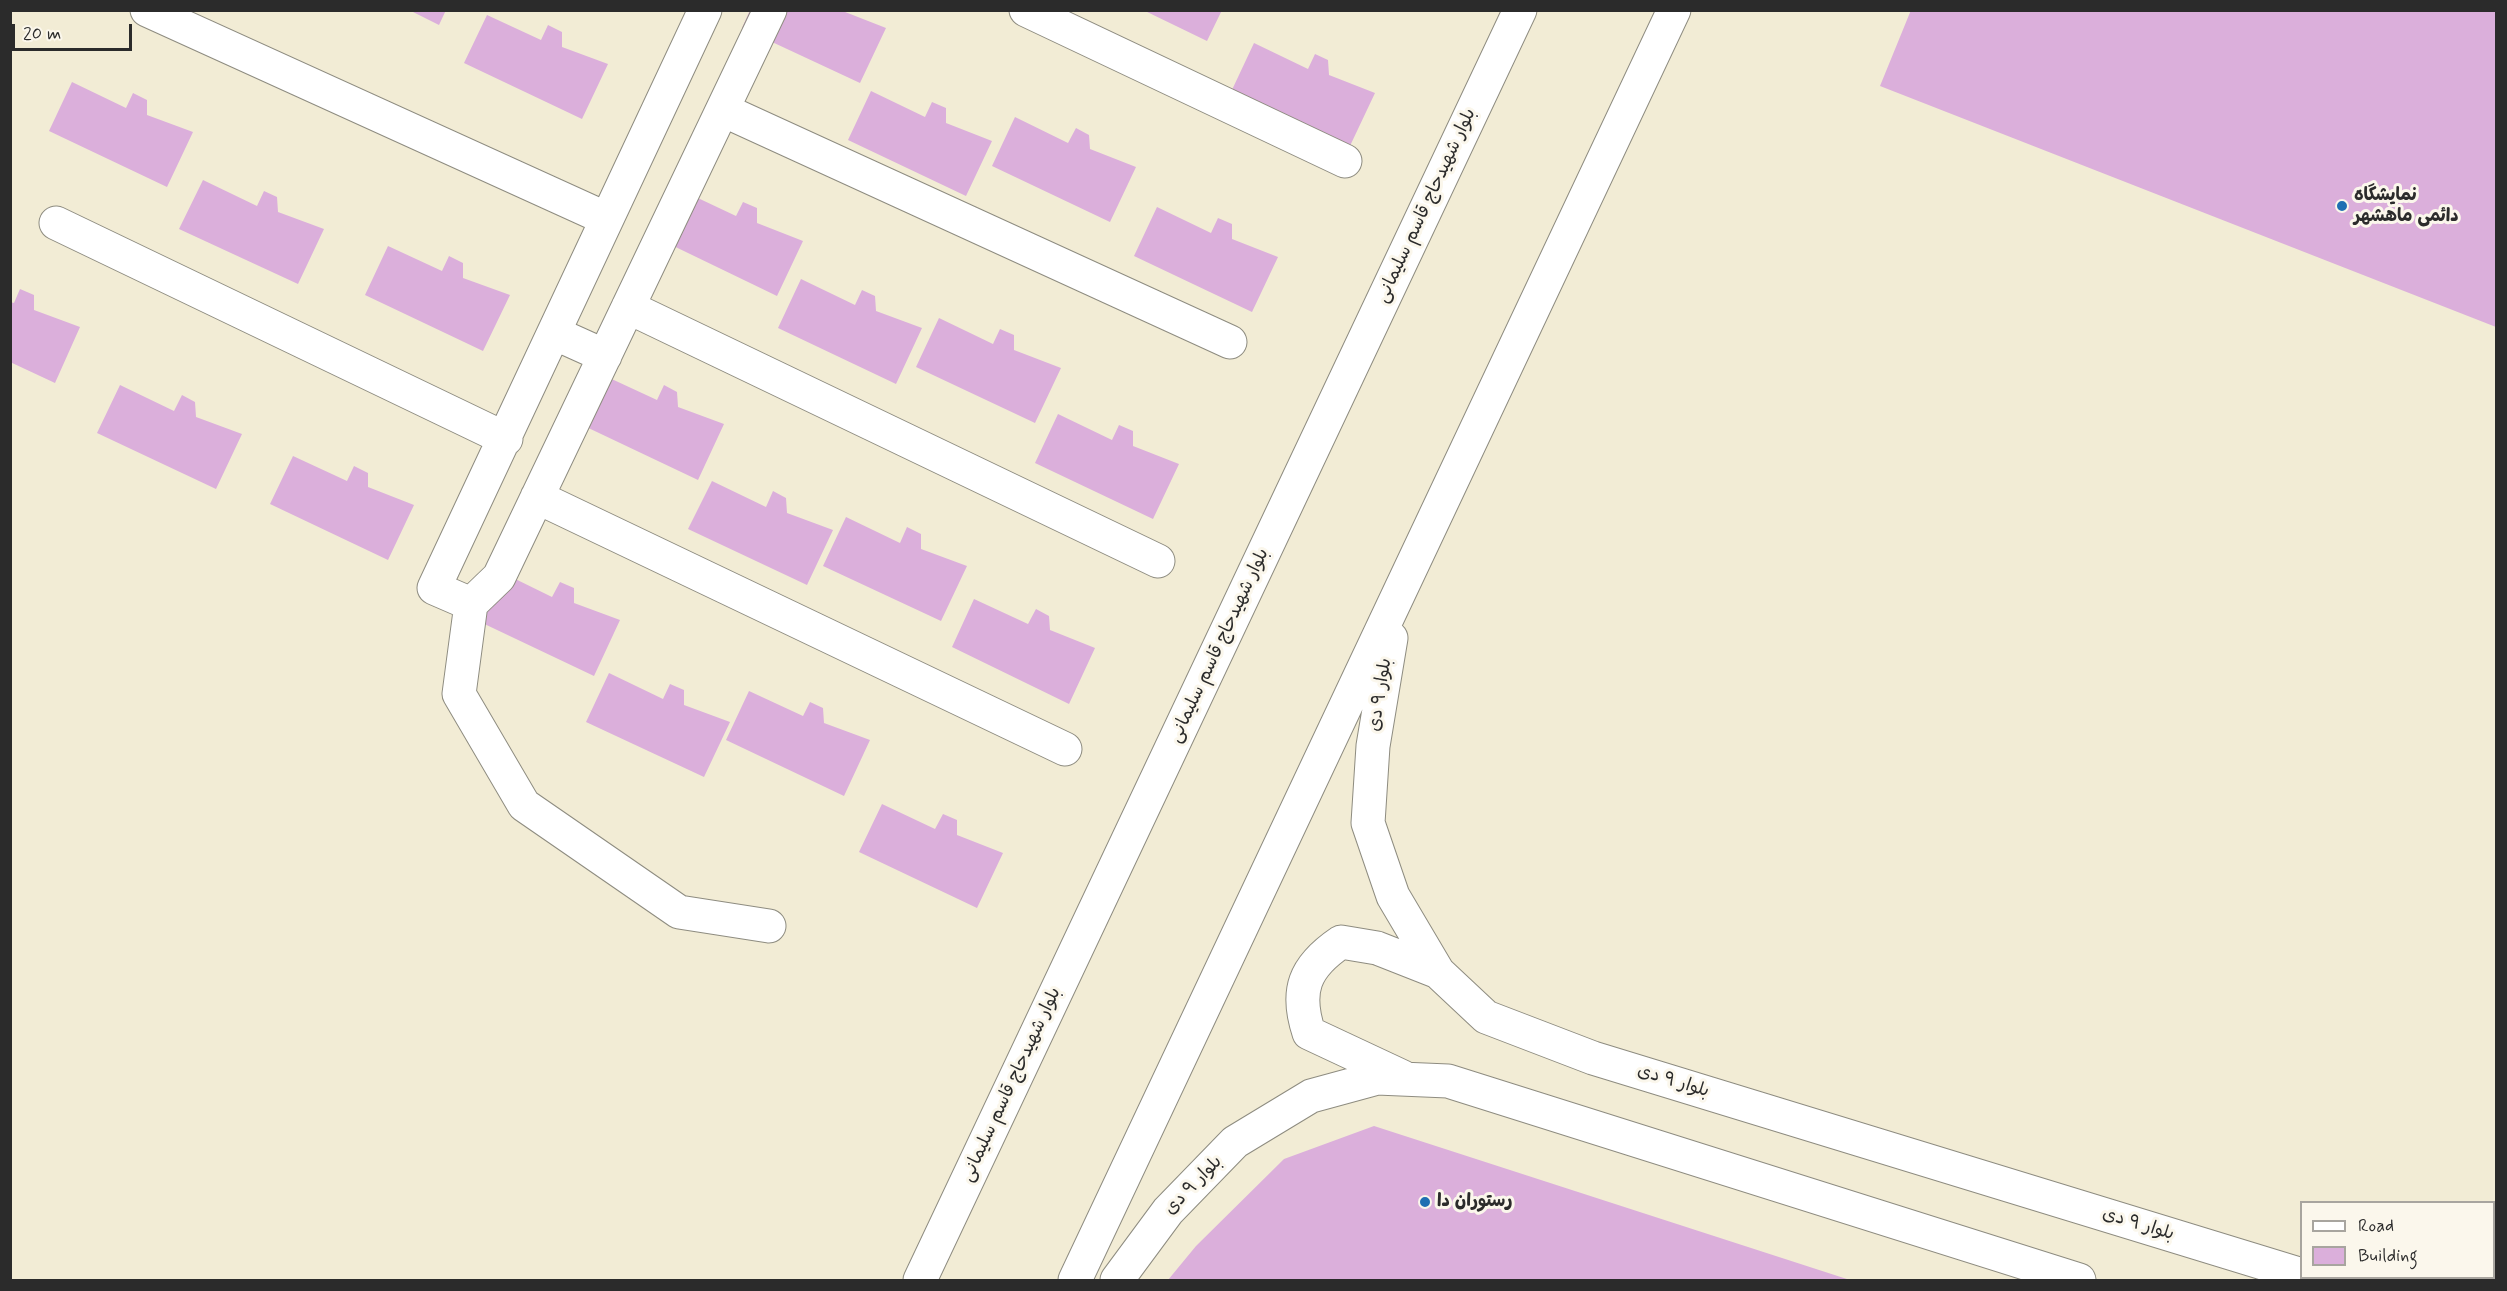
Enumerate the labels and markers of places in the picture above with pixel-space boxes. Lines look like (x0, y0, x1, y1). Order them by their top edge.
place label: نمایشگاه دائمی ماهشهر (2354, 185, 2459, 228)
marker: نمایشگاه دائمی ماهشهر (2335, 199, 2349, 213)
place label: رستوران دا (1437, 1191, 1512, 1213)
marker: رستوران دا (1418, 1195, 1432, 1209)

